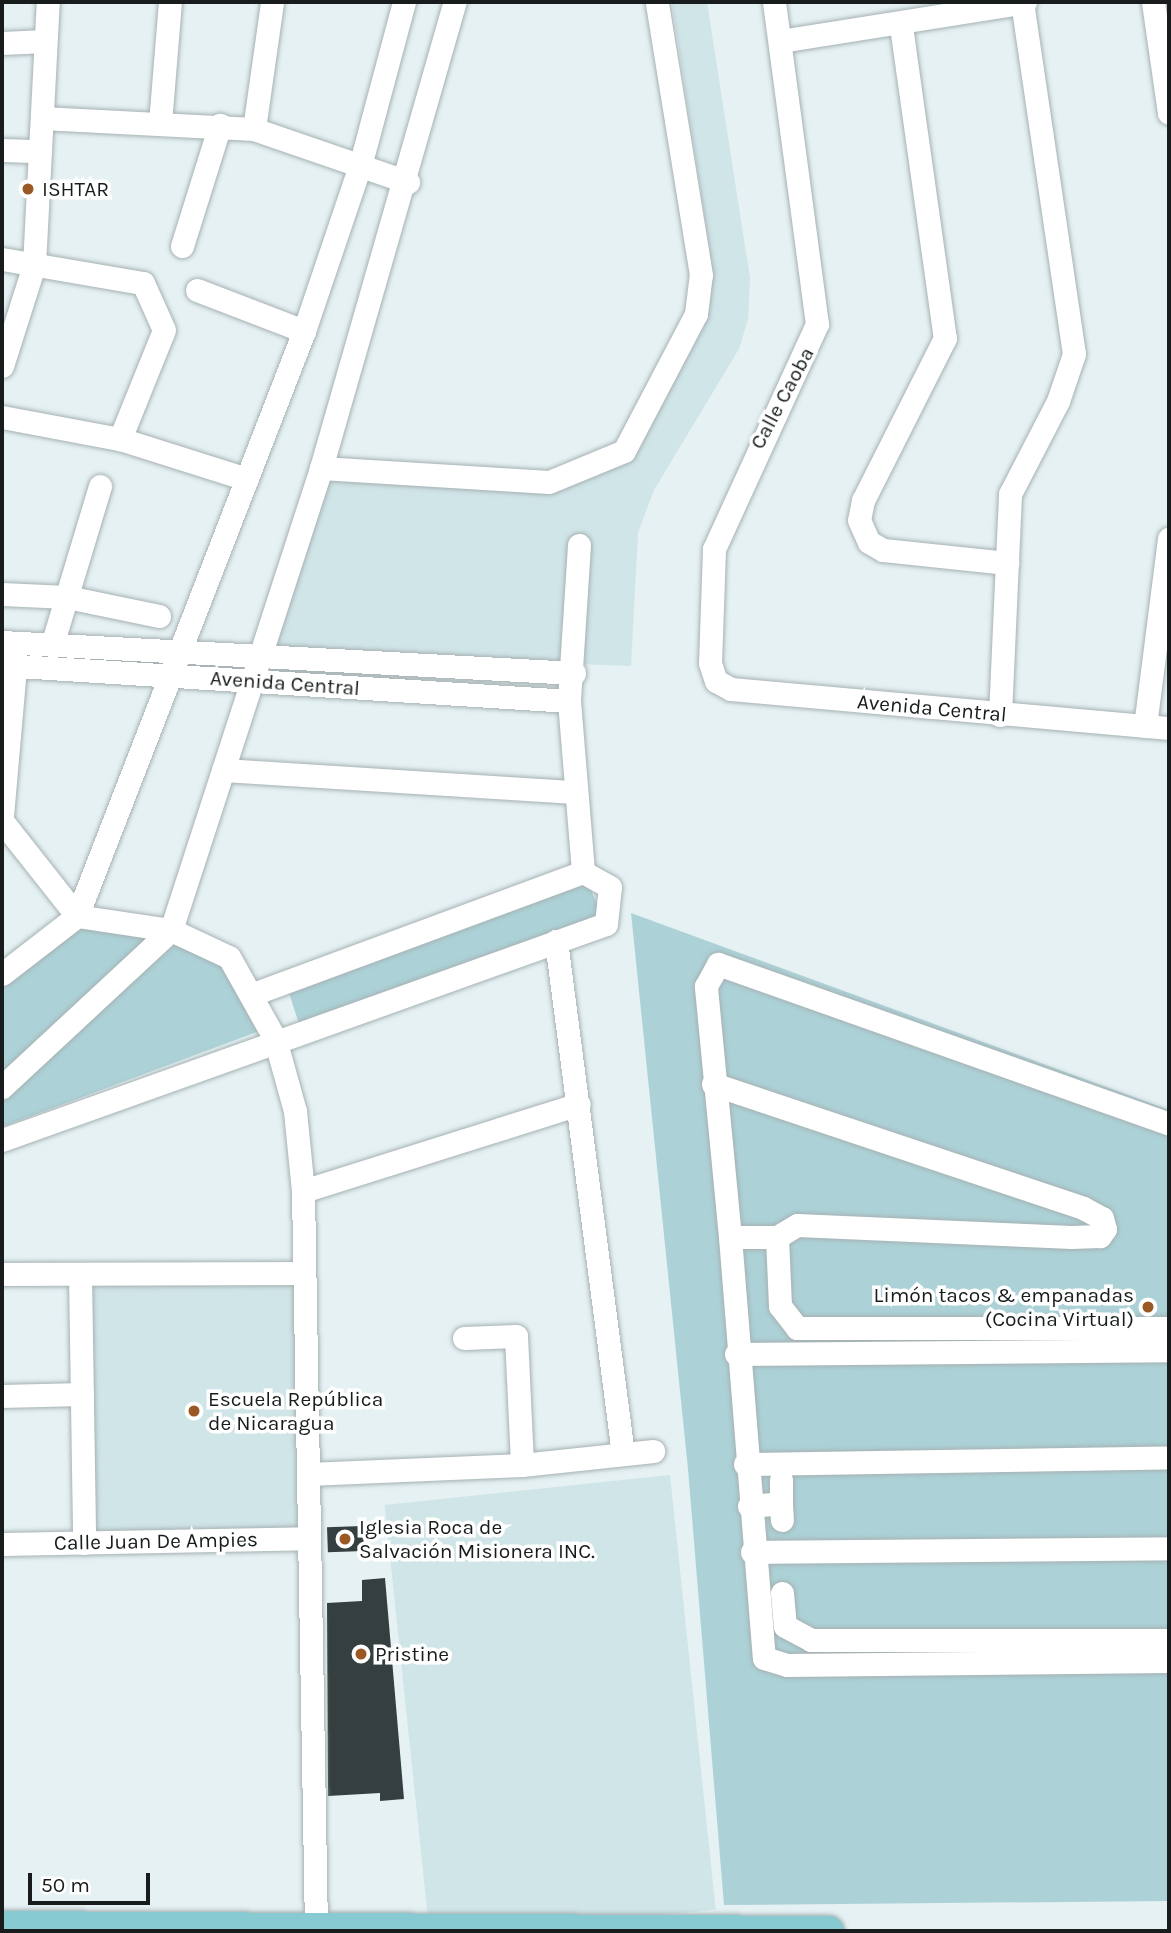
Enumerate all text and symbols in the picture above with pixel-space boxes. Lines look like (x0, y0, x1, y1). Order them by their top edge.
place label: ISHTAR (42, 176, 109, 202)
marker: ISHTAR (20, 181, 36, 197)
street label: Calle Caoba (745, 343, 819, 453)
street label: Avenida Central (209, 665, 361, 701)
street label: Avenida Central (856, 689, 1008, 727)
place label: Limón tacos & empanadas (Cocina Virtual) (874, 1282, 1134, 1332)
marker: Limón tacos & empanadas (Cocina Virtual) (1140, 1299, 1156, 1315)
place label: Escuela República de Nicaragua (208, 1386, 383, 1436)
marker: Escuela República de Nicaragua (186, 1403, 202, 1419)
place label: Iglesia Roca de Salvación Misionera INC. (359, 1514, 595, 1564)
street label: Calle Juan De Ampies (54, 1527, 258, 1555)
marker: Iglesia Roca de Salvación Misionera INC. (337, 1531, 353, 1547)
place label: Pristine (375, 1641, 449, 1667)
marker: Pristine (353, 1646, 369, 1662)
scale bar (32, 1860, 154, 1904)
text: 50 m (41, 1873, 90, 1897)

